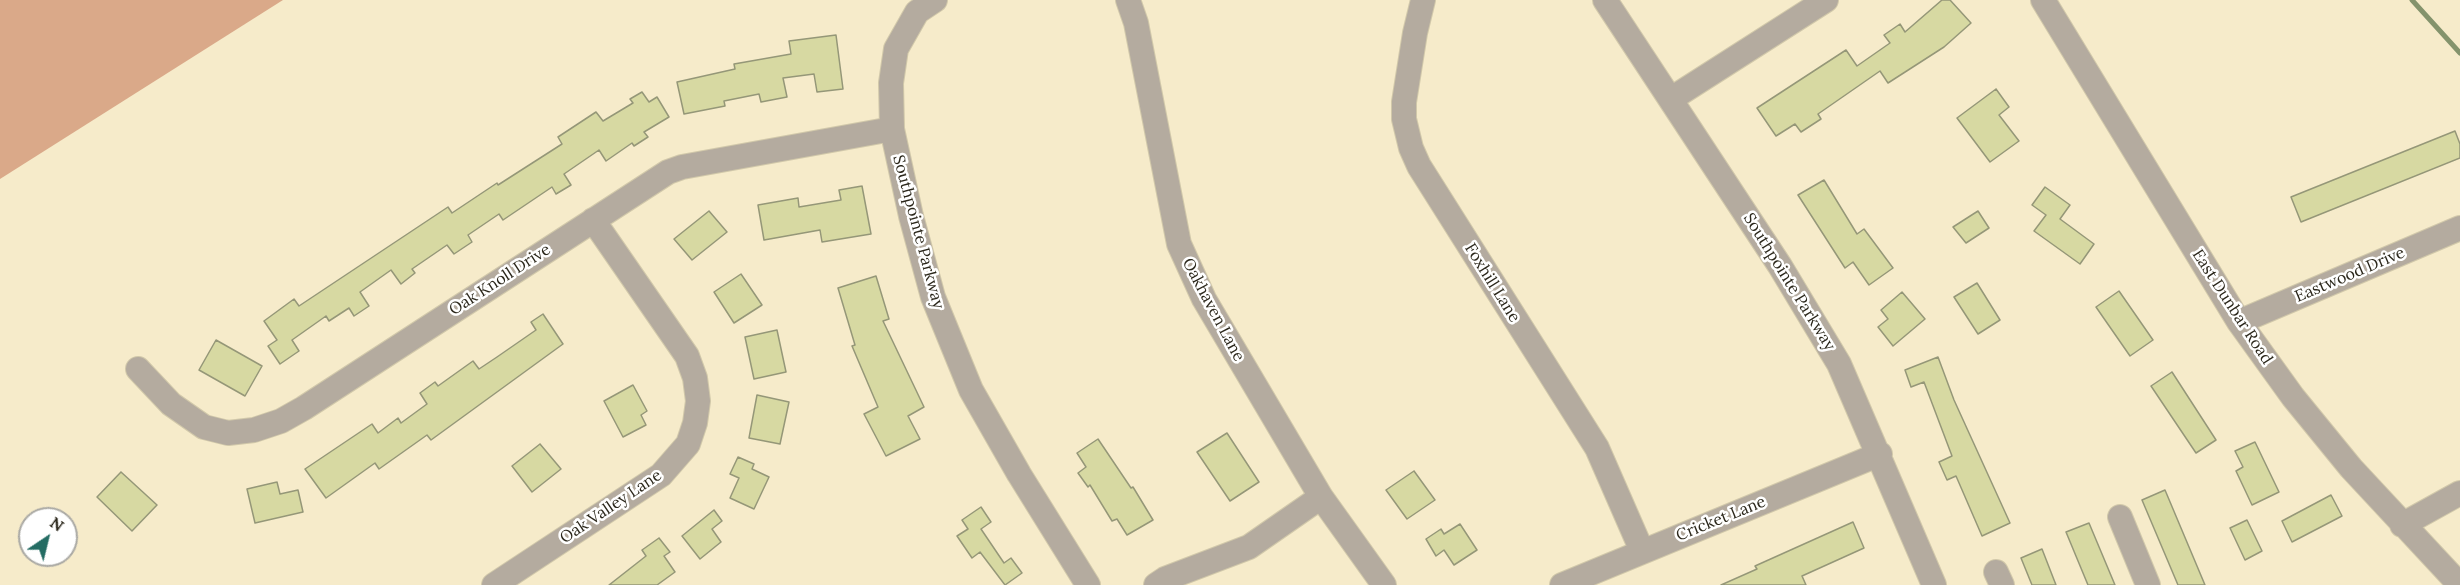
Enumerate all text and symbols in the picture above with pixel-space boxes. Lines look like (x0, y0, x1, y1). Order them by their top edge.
street label: Southpointe Parkway (888, 153, 948, 311)
street label: Southpointe Parkway (1739, 210, 1839, 354)
street label: Oak Knoll Drive (446, 240, 554, 320)
street label: Foxhill Lane (1460, 240, 1524, 326)
street label: Eastwood Drive (2292, 243, 2408, 307)
street label: East Dunbar Road (2188, 246, 2276, 368)
street label: Oakhaven Lane (1178, 255, 1248, 365)
street label: Oak Valley Lane (557, 466, 665, 548)
street label: Cricket Lane (1673, 492, 1769, 546)
north arrow (18, 507, 78, 567)
text: N (46, 512, 68, 536)

